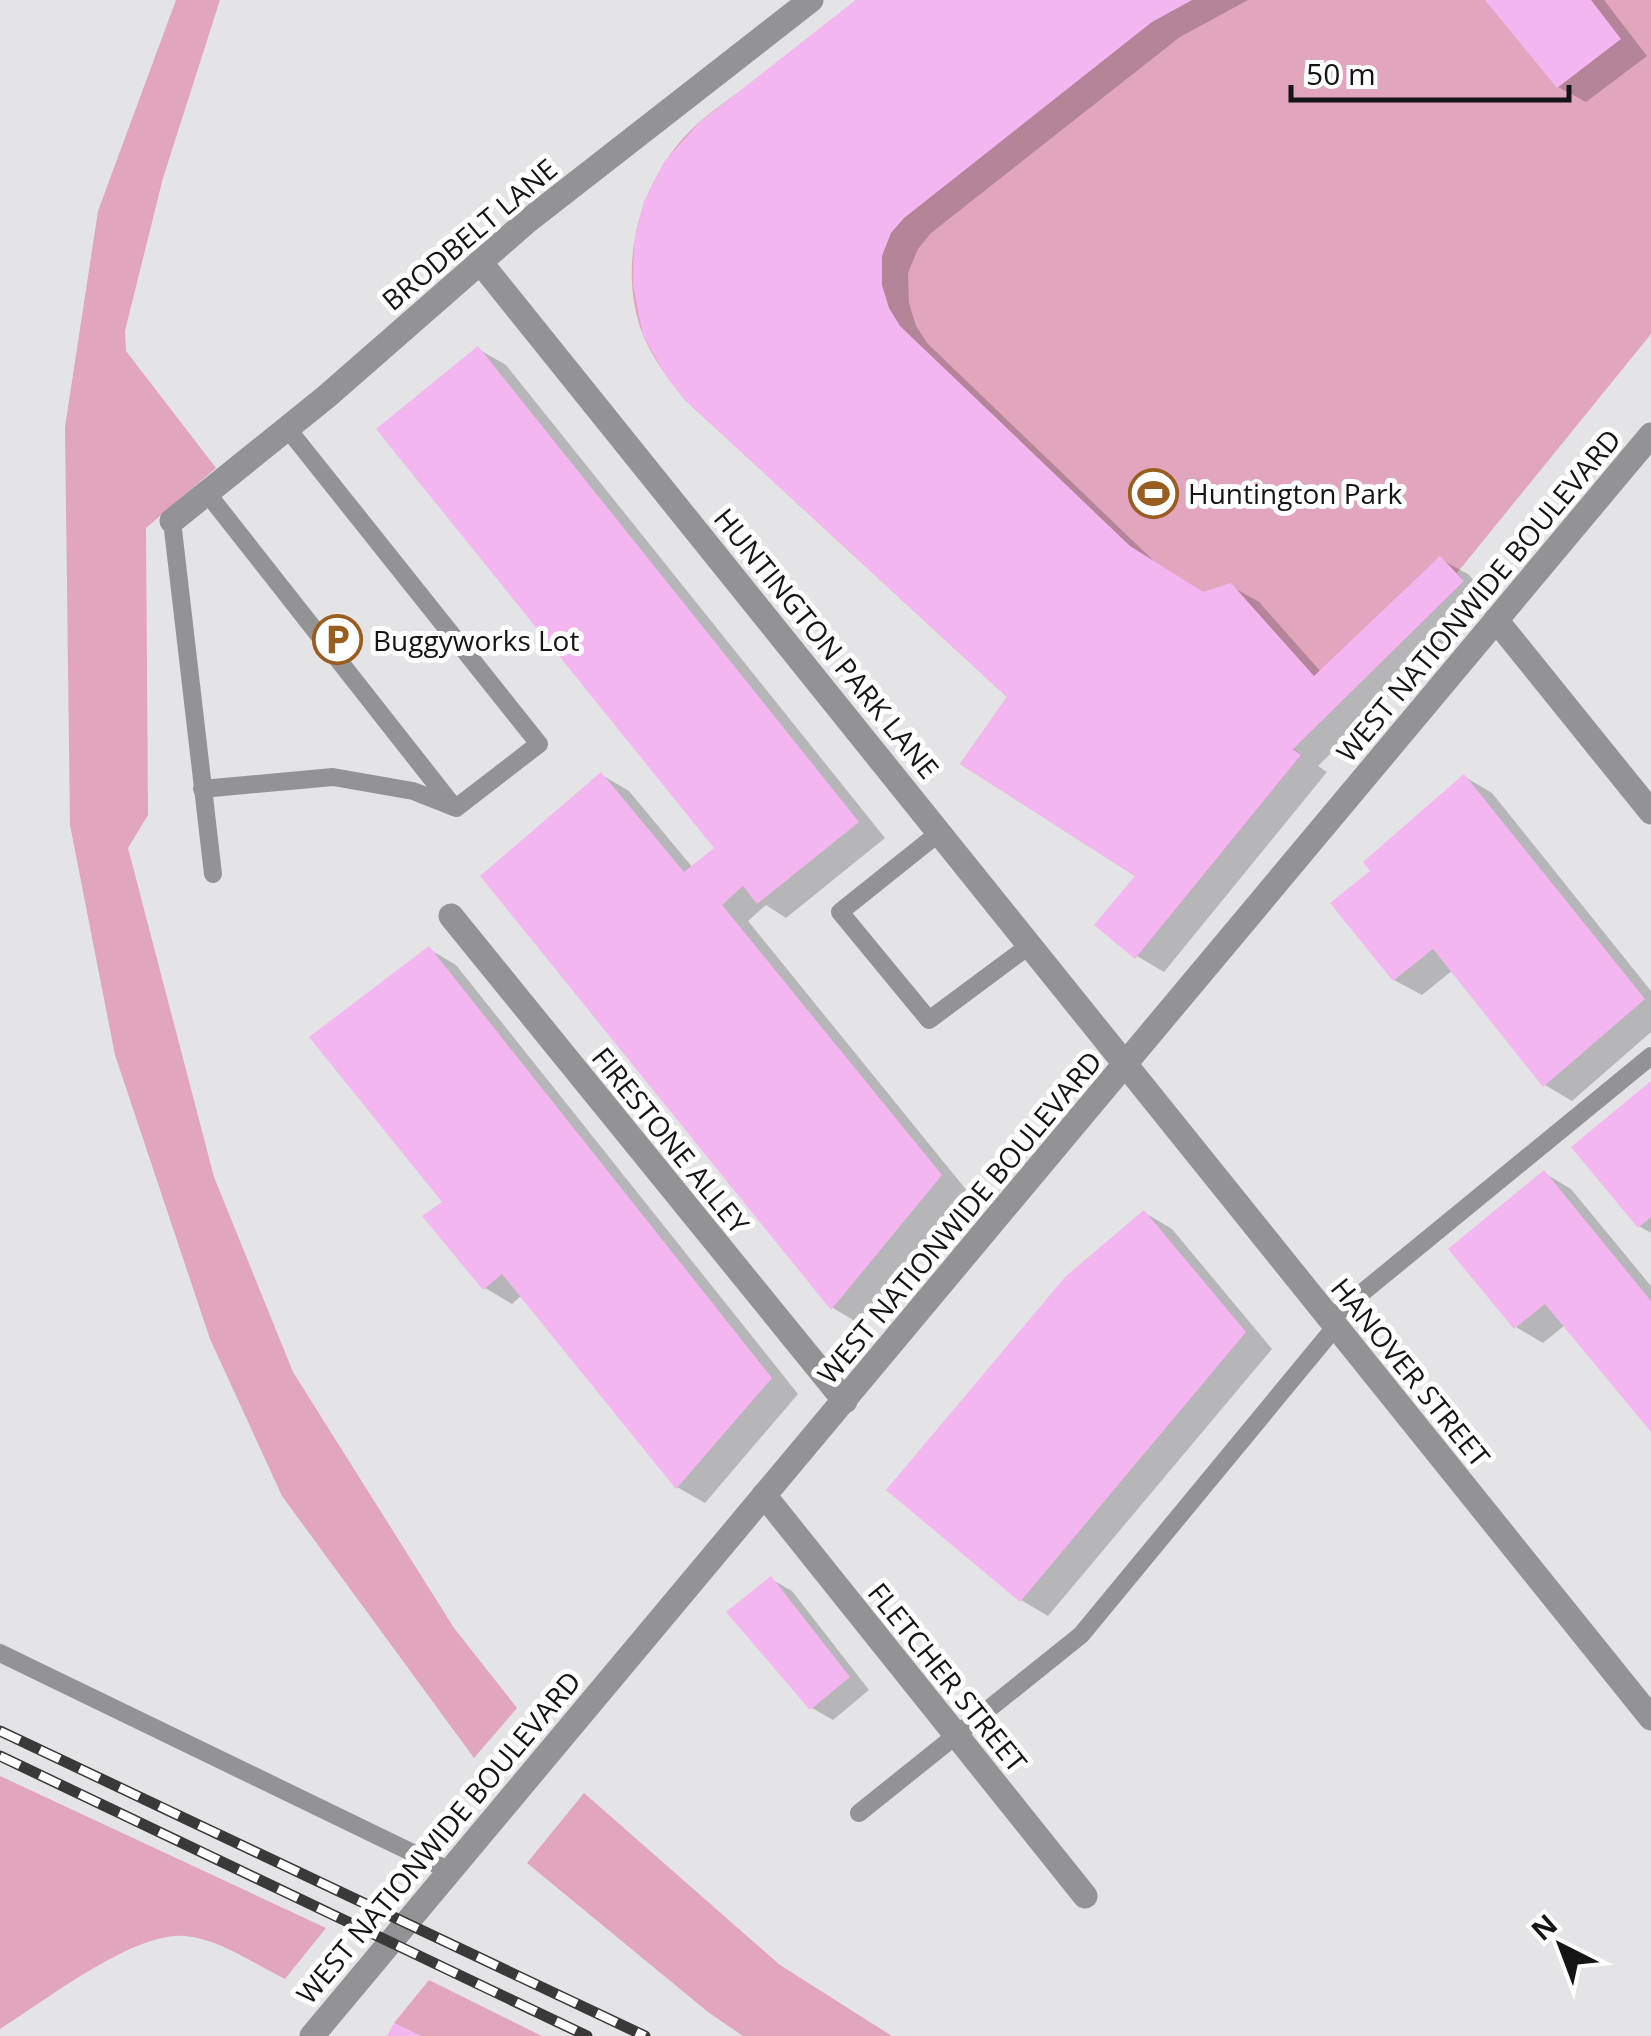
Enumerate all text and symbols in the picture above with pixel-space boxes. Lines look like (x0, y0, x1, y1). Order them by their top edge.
scale bar (1291, 40, 1568, 102)
text: 50 m (1306, 53, 1376, 94)
street label: BRODBELT LANE (374, 150, 564, 318)
street label: WEST NATIONWIDE BOULEVARD (1327, 421, 1629, 769)
sports icon: Huntington Park (1127, 467, 1179, 519)
place label: Huntington Park (1188, 474, 1403, 512)
street label: HUNTINGTON PARK LANE (706, 500, 948, 786)
parking icon: Buggyworks Lot (312, 614, 364, 666)
place label: Buggyworks Lot (373, 621, 579, 659)
street label: FIRESTONE ALLEY (584, 1039, 758, 1241)
street label: WEST NATIONWIDE BOULEVARD (808, 1043, 1110, 1391)
street label: HANOVER STREET (1323, 1270, 1499, 1475)
street label: FLETCHER STREET (860, 1574, 1036, 1780)
street label: WEST NATIONWIDE BOULEVARD (287, 1663, 589, 2011)
north arrow (1511, 1896, 1611, 1996)
text: N (1522, 1905, 1565, 1948)

